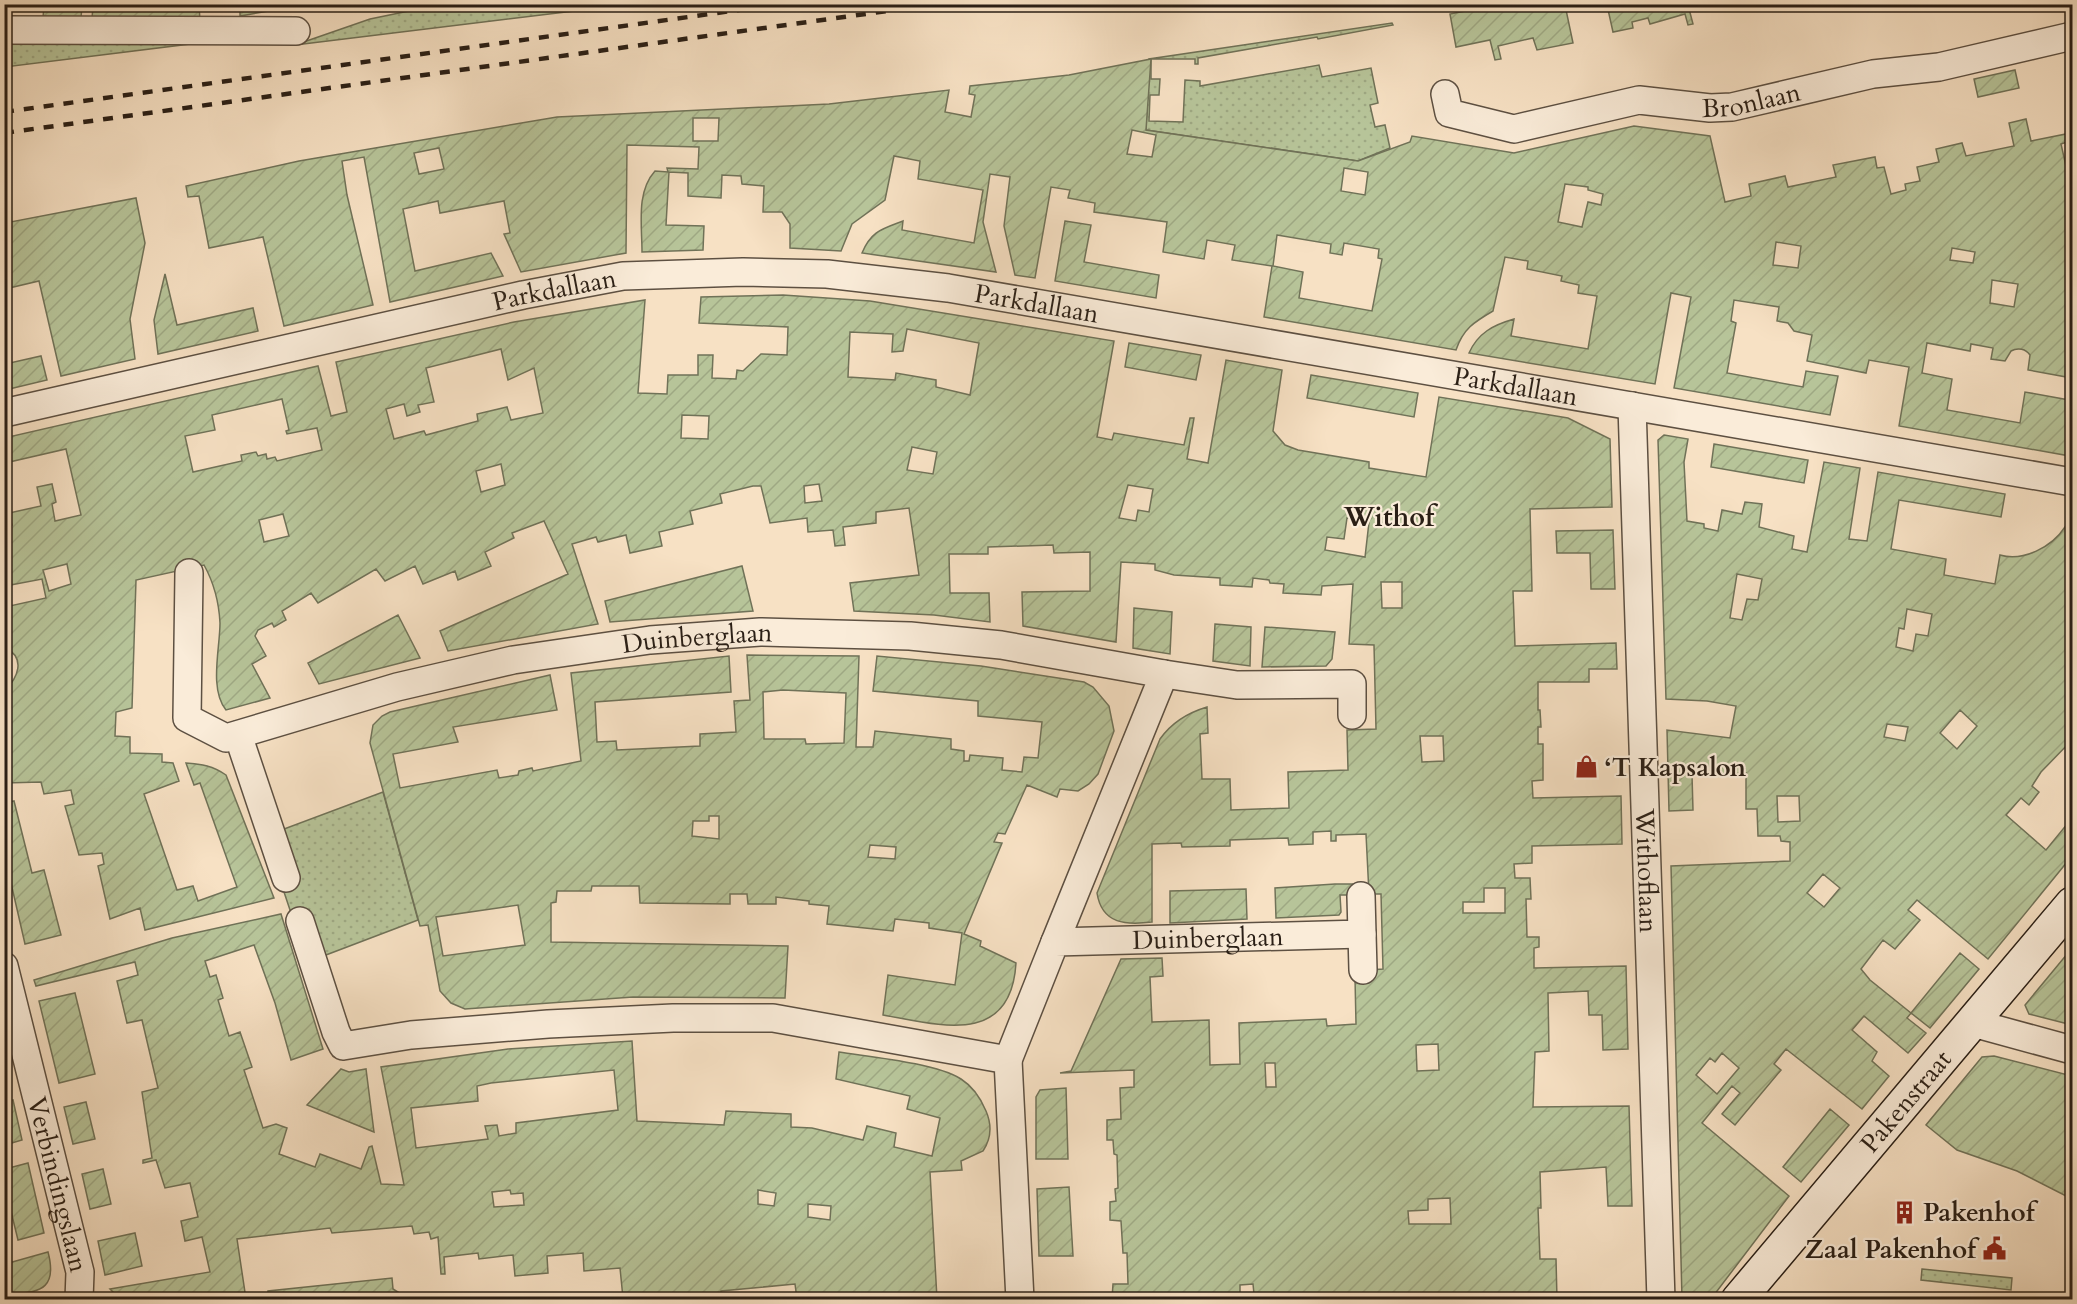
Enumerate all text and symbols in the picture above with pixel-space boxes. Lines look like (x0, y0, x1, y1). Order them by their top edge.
street label: Bronlaan (1701, 74, 1804, 126)
street label: Parkdallaan (489, 261, 619, 319)
street label: Parkdallaan (972, 276, 1102, 332)
street label: Parkdallaan (1451, 359, 1581, 414)
district label: Withof (1343, 499, 1439, 536)
street label: Duinberglaan (619, 615, 773, 662)
place label: ‘T Kapsalon (1605, 750, 1747, 785)
shop icon: ‘T Kapsalon (1574, 754, 1600, 780)
street label: Withoflaan (1627, 807, 1666, 934)
street label: Duinberglaan (1132, 919, 1284, 958)
street label: Pakenstraat (1853, 1043, 1959, 1160)
street label: Verbindingslaan (19, 1093, 96, 1276)
place label: Pakenhof (1923, 1195, 2039, 1230)
building icon: Pakenhof (1892, 1199, 1918, 1225)
place label: Zaal Pakenhof (1805, 1232, 1980, 1267)
public building icon: Zaal Pakenhof (1981, 1236, 2007, 1262)

